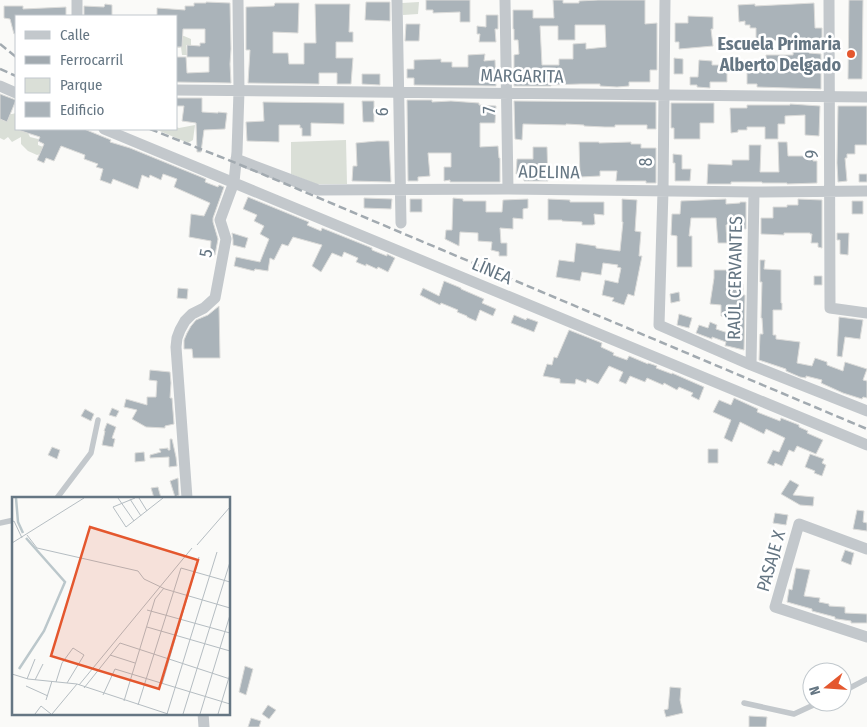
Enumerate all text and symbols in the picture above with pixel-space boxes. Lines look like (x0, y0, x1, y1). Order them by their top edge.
legend (15, 15, 178, 130)
text: Calle (60, 26, 90, 44)
place label: Escuela Primaria Alberto Delgado (717, 33, 841, 76)
marker: Escuela Primaria Alberto Delgado (845, 48, 857, 60)
text: Ferrocarril (60, 51, 123, 69)
street label: MARGARITA (480, 64, 564, 88)
text: Parque (60, 76, 103, 94)
text: Edificio (60, 101, 105, 119)
street label: 7 (478, 106, 500, 114)
street label: 6 (371, 107, 393, 117)
street label: 9 (801, 150, 823, 158)
street label: 8 (635, 158, 657, 167)
street label: ADELINA (518, 160, 580, 184)
street label: RAÚL CERVANTES (722, 216, 747, 340)
street label: 5 (194, 247, 218, 259)
street label: LÍNEA (469, 252, 516, 289)
inset map (12, 497, 230, 714)
street label: PASAJE X (752, 528, 790, 594)
north arrow (802, 662, 852, 712)
text: N (806, 684, 824, 697)

